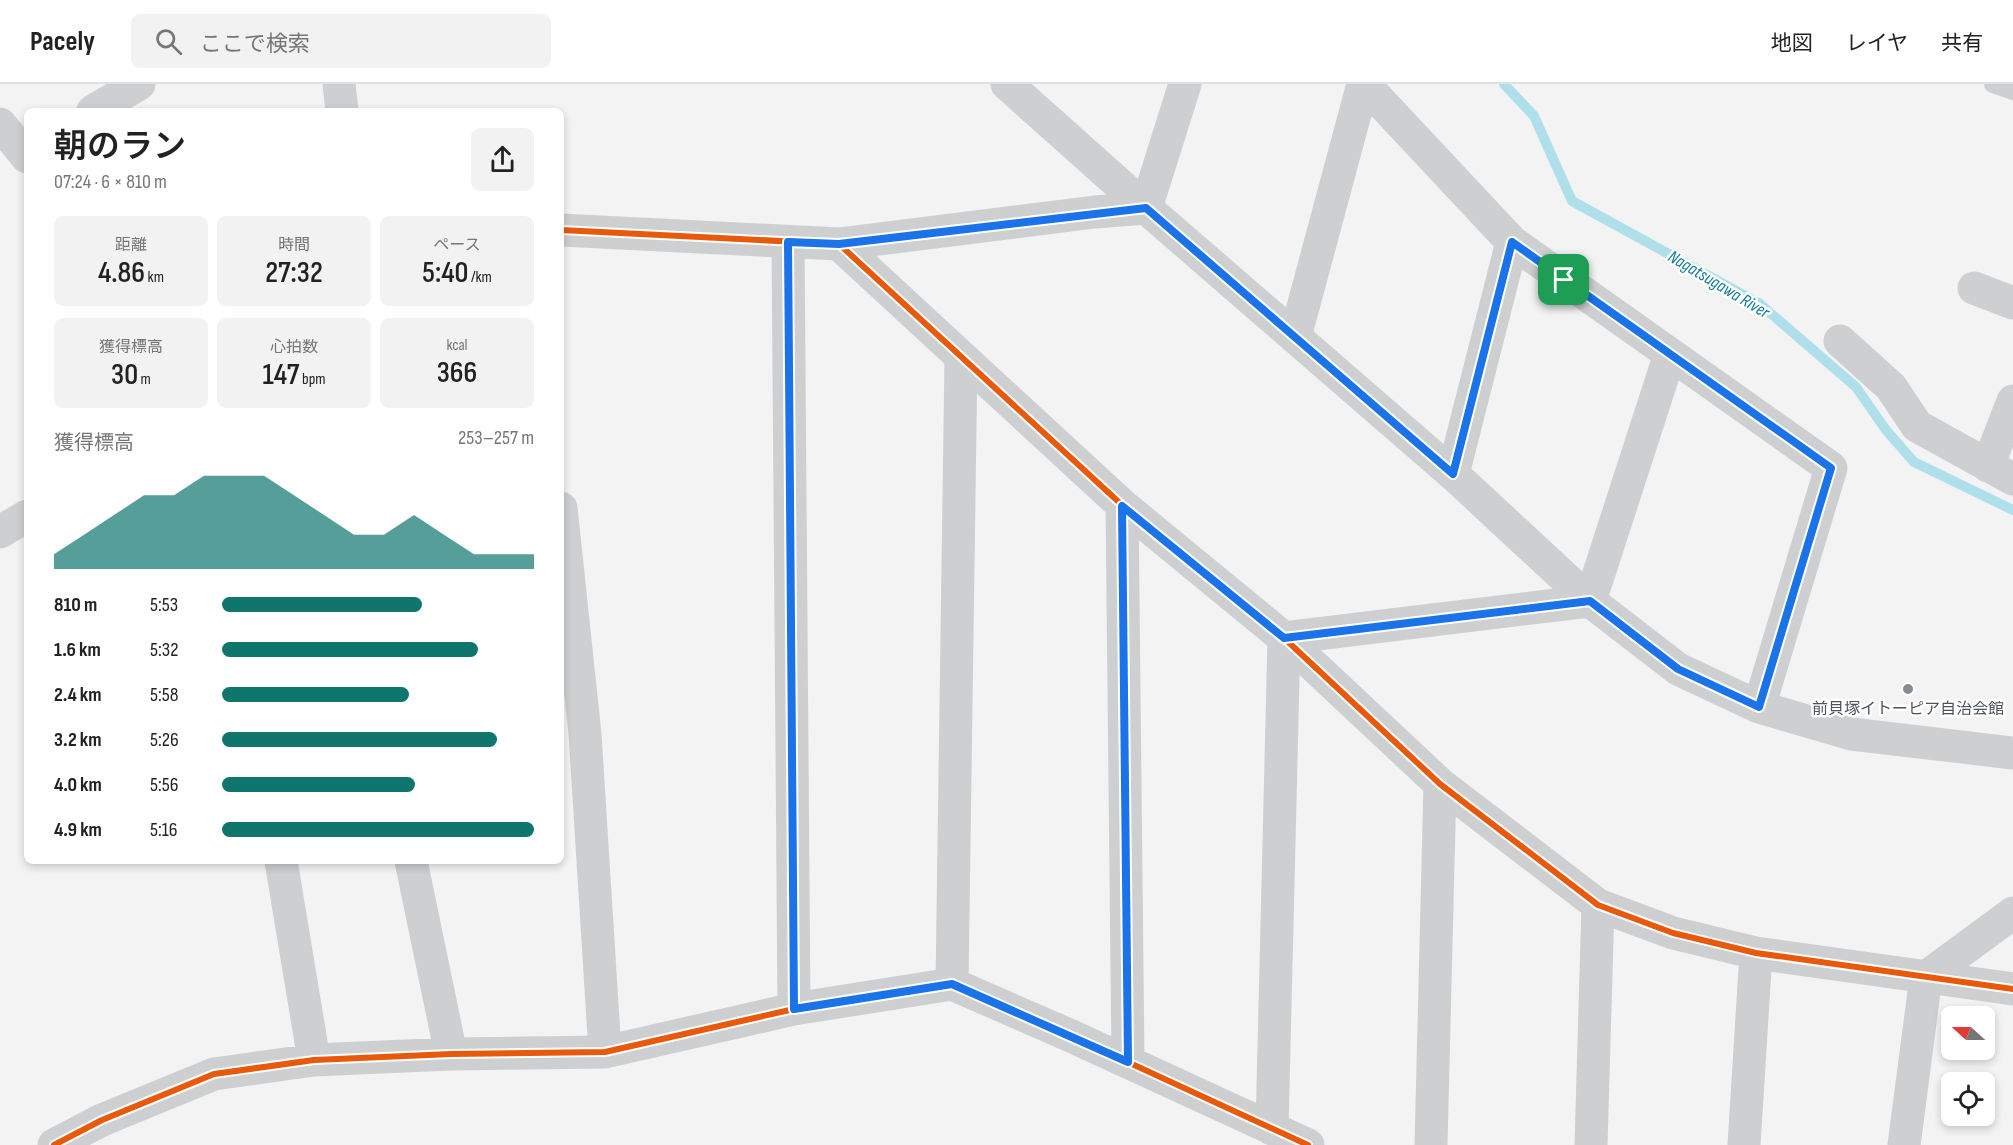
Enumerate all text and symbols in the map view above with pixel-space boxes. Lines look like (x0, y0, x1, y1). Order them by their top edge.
search box (131, 14, 551, 68)
text: Pacely (30, 25, 95, 58)
icon: search (152, 25, 185, 58)
text: ここで検索 (200, 31, 310, 58)
text: 地図 (1771, 31, 1813, 56)
text: レイヤ (1846, 31, 1908, 56)
text: 共有 (1941, 31, 1983, 56)
text: 朝のラン (54, 127, 186, 167)
button: share (471, 128, 534, 191)
text: 07:24 · 6 × 810 m (54, 170, 167, 194)
text: 距離 (115, 236, 147, 255)
text: 時間 (278, 236, 310, 255)
text: ペース (433, 236, 481, 255)
water label: Nagatsugawa River (1664, 246, 1774, 323)
pin (1538, 254, 1589, 305)
text: 4.86 (98, 255, 145, 291)
text: 27:32 (265, 255, 323, 291)
text: 5:40 (422, 255, 468, 291)
icon: arrive (1547, 263, 1580, 296)
text: km (145, 268, 164, 287)
text: /km (468, 268, 492, 287)
text: kcal (446, 336, 468, 355)
text: 獲得標高 (99, 338, 163, 357)
text: 心拍数 (270, 338, 318, 357)
text: 366 (437, 355, 477, 391)
text: 30 (111, 357, 138, 393)
text: 147 (262, 357, 299, 393)
text: m (138, 370, 151, 389)
text: bpm (299, 370, 326, 389)
text: 253–257 m (458, 426, 534, 450)
text: 獲得標高 (54, 431, 134, 455)
text: 810 m (54, 593, 97, 617)
text: 5:53 (150, 593, 178, 617)
text: 1.6 km (54, 638, 101, 662)
text: 5:32 (150, 638, 178, 662)
marker: 前貝塚イトーピア自治会館 (1901, 682, 1915, 696)
text: 2.4 km (54, 683, 102, 707)
text: 5:58 (150, 683, 179, 707)
place label: 前貝塚イトーピア自治会館 (1812, 700, 2004, 719)
text: 3.2 km (54, 728, 102, 752)
text: 5:26 (150, 728, 179, 752)
text: 4.0 km (54, 773, 102, 797)
text: 5:56 (150, 773, 179, 797)
text: 4.9 km (54, 818, 102, 842)
text: 5:16 (150, 818, 178, 842)
north arrow (1941, 1006, 1995, 1060)
map controls (1941, 1006, 1995, 1126)
button: locate (1941, 1072, 1995, 1126)

